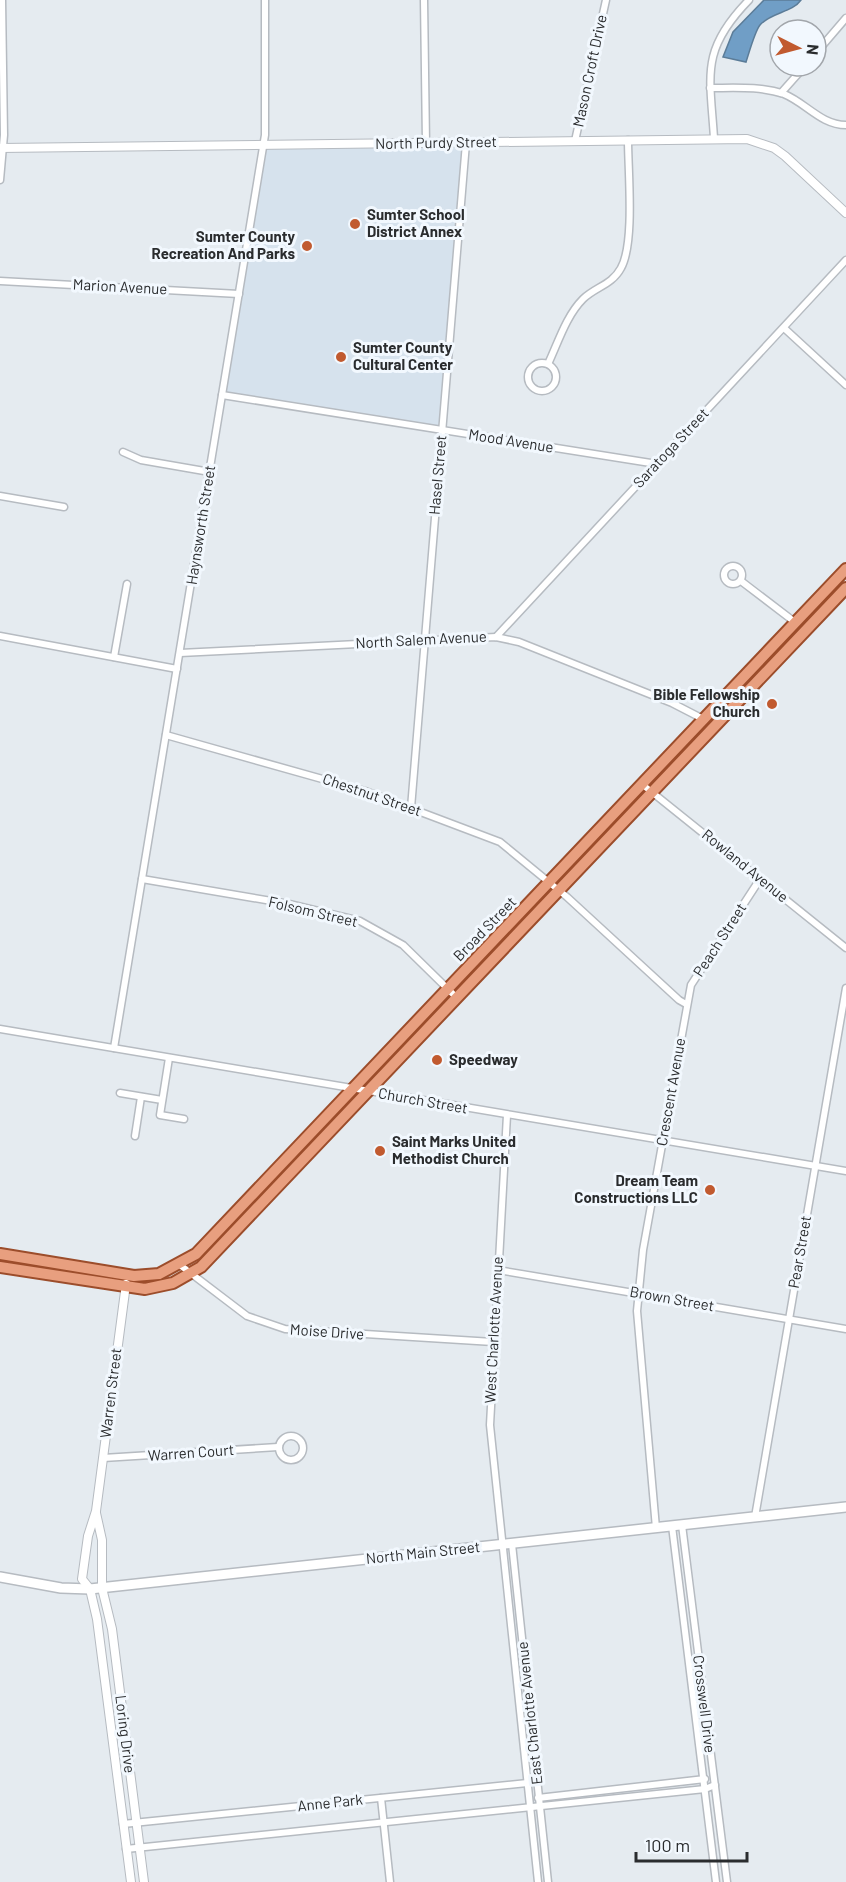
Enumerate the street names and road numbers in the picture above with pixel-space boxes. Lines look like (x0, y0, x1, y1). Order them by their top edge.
street label: Mason Croft Drive (568, 13, 610, 129)
street label: North Purdy Street (375, 132, 497, 152)
street label: Marion Avenue (72, 275, 168, 297)
street label: Saratoga Street (629, 404, 712, 491)
street label: Mood Avenue (467, 424, 555, 456)
street label: Hasel Street (425, 434, 449, 516)
street label: Haynsworth Street (182, 464, 218, 586)
street label: North Salem Avenue (355, 627, 487, 651)
street label: Chestnut Street (321, 769, 424, 819)
street label: Rowland Avenue (699, 825, 792, 906)
street label: Folsom Street (267, 892, 360, 930)
street label: Broad Street (449, 892, 520, 964)
street label: Peach Street (689, 899, 750, 980)
street label: Crescent Avenue (652, 1036, 688, 1147)
street label: Church Street (377, 1083, 469, 1117)
street label: Pear Street (784, 1214, 814, 1290)
street label: West Charlotte Avenue (480, 1256, 506, 1404)
street label: Brown Street (629, 1282, 716, 1314)
street label: Moise Drive (289, 1319, 365, 1343)
street label: Warren Street (96, 1347, 124, 1439)
street label: Warren Court (147, 1440, 235, 1464)
street label: North Main Street (365, 1537, 481, 1567)
street label: East Charlotte Avenue (513, 1641, 545, 1785)
street label: Crosswell Drive (690, 1654, 720, 1754)
street label: Loring Drive (112, 1694, 140, 1774)
street label: Anne Park (296, 1790, 364, 1814)

